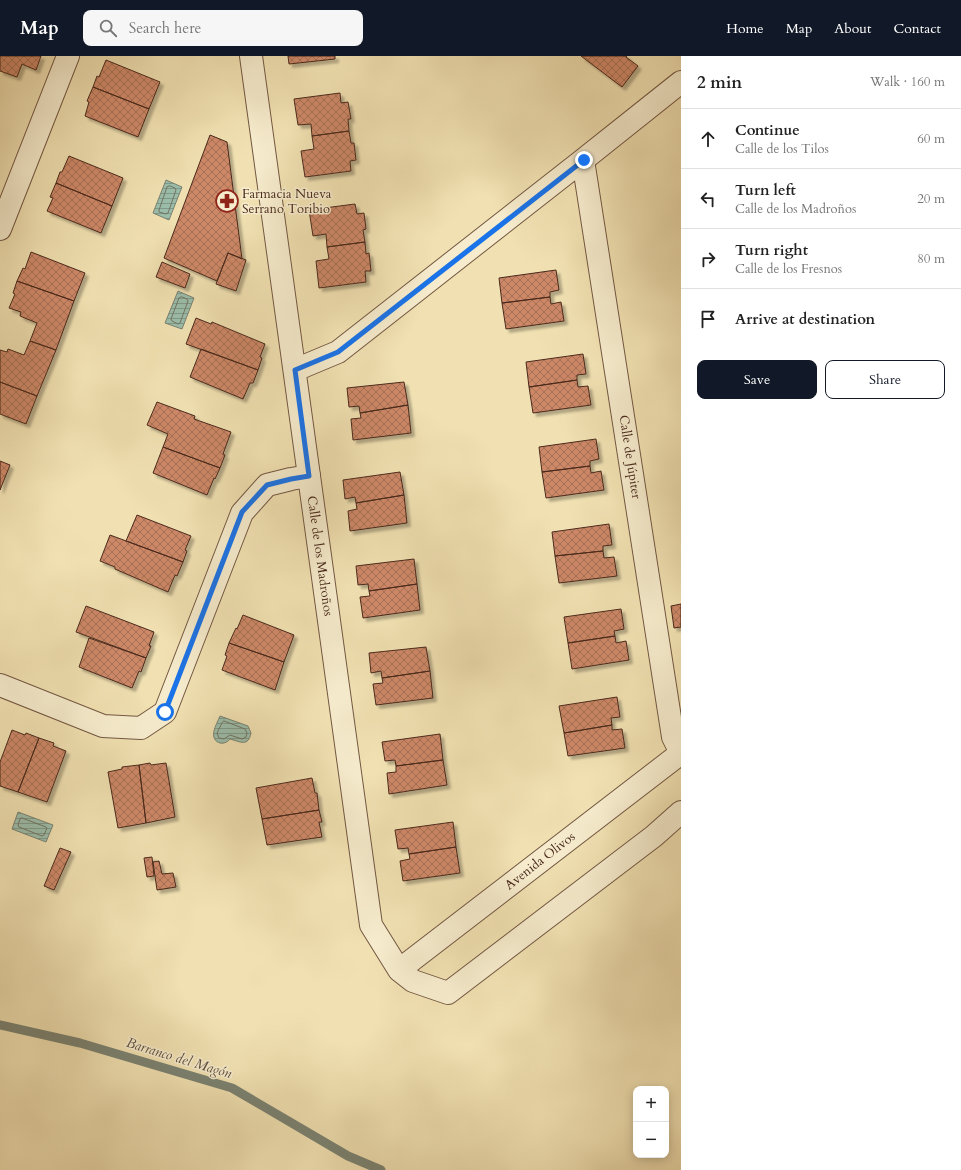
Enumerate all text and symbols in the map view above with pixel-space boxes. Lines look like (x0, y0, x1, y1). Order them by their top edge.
search box (83, 10, 363, 46)
text: Map (20, 15, 59, 41)
icon: search (97, 17, 119, 39)
text: Search here (129, 18, 201, 38)
text: Home (726, 19, 764, 38)
text: Map (786, 19, 812, 38)
text: About (834, 19, 871, 38)
text: Contact (893, 19, 941, 38)
text: 2 min (697, 71, 742, 94)
text: Walk · 160 m (870, 73, 945, 91)
text: Continue (735, 120, 800, 140)
icon: ahead (697, 128, 719, 150)
text: 60 m (917, 130, 945, 148)
text: Calle de los Tilos (735, 140, 829, 158)
route end (575, 151, 593, 169)
text: Turn left (735, 180, 796, 200)
place label: Farmacia Nueva Serrano Toribio (242, 185, 332, 218)
pharmacy icon: Farmacia Nueva Serrano Toribio (214, 188, 240, 214)
icon: left (697, 188, 719, 210)
text: 20 m (917, 190, 945, 208)
text: Calle de los Madroños (735, 200, 856, 218)
text: Turn right (735, 240, 808, 260)
icon: right (697, 248, 719, 270)
text: 80 m (917, 250, 945, 268)
text: Calle de los Fresnos (735, 260, 842, 278)
icon: arrive (697, 308, 719, 330)
text: Arrive at destination (735, 309, 875, 329)
button: Save (697, 360, 817, 399)
button: Share (825, 360, 945, 399)
street label: Calle de Júpiter (614, 414, 646, 501)
street label: Calle de los Madroños (303, 495, 337, 617)
route start (156, 703, 174, 721)
street label: Avenida Olivos (501, 828, 579, 894)
water label: Barranco del Magón (124, 1033, 234, 1083)
map controls (633, 1086, 669, 1158)
button: + (633, 1086, 669, 1122)
button: − (633, 1122, 669, 1158)

